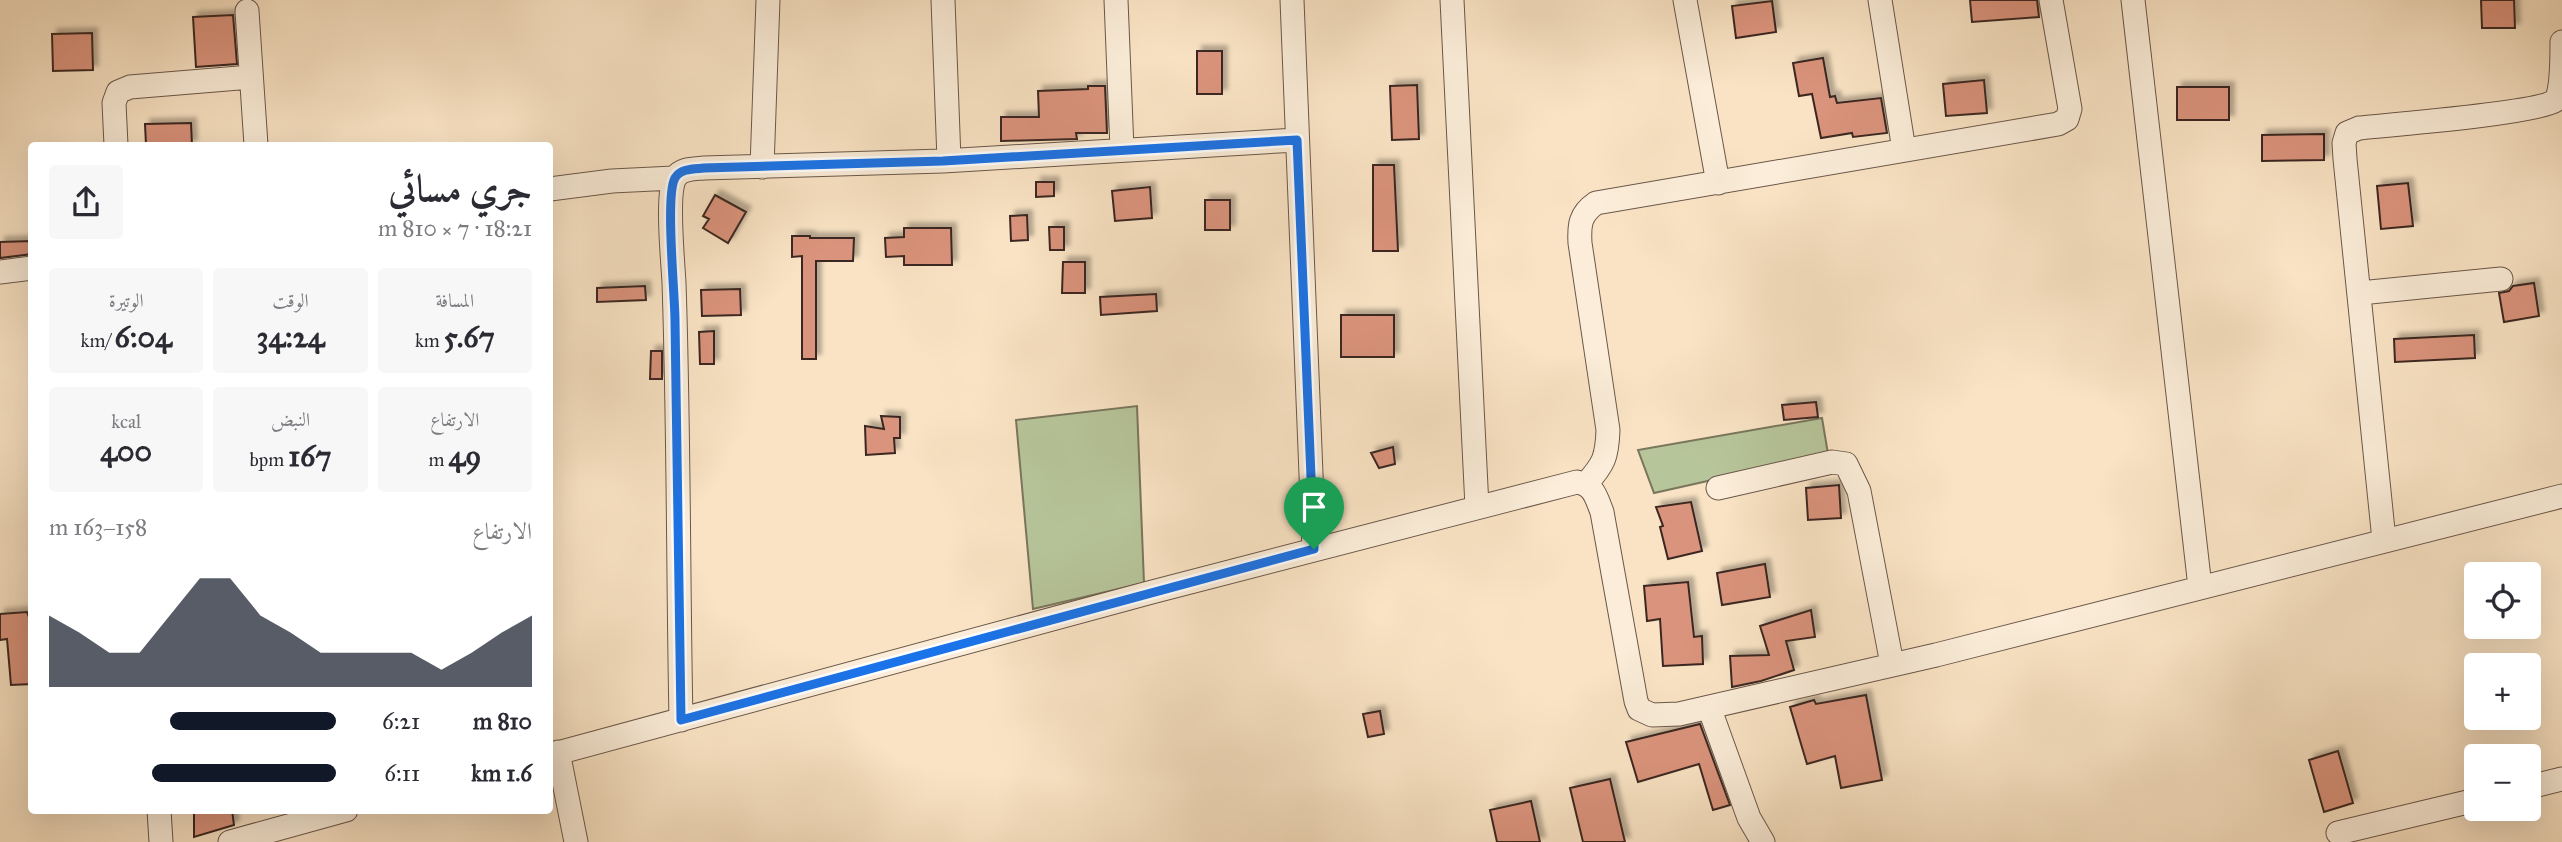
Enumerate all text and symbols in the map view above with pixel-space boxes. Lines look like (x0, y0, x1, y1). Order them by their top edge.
button: share (49, 165, 123, 239)
text: جري مسائي (388, 165, 532, 211)
text: 18:21 · 7 × 810 m (378, 214, 532, 242)
text: الوتيرة (109, 289, 144, 312)
text: الوقت (272, 289, 309, 312)
text: المسافة (435, 289, 474, 312)
text: 6:04 (115, 319, 172, 355)
text: 34:24 (257, 319, 324, 355)
text: 5.67 (444, 319, 495, 355)
text: /km (81, 329, 115, 352)
text: km (415, 329, 444, 352)
text: النبض (271, 408, 310, 431)
text: الارتفاع (430, 408, 479, 431)
text: kcal (111, 410, 141, 433)
text: 400 (100, 433, 152, 469)
text: 167 (288, 438, 331, 474)
text: 49 (448, 438, 481, 474)
text: bpm (250, 448, 288, 471)
text: m (428, 448, 448, 471)
pin (1284, 477, 1344, 549)
icon: arrive (1295, 488, 1333, 526)
text: 158–163 m (49, 513, 147, 541)
text: الارتفاع (472, 517, 532, 545)
map controls (2464, 562, 2541, 821)
button: locate (2464, 562, 2541, 639)
button: + (2464, 653, 2541, 730)
text: 6:21 (382, 707, 420, 735)
text: 810 m (473, 707, 532, 735)
button: − (2464, 744, 2541, 821)
text: 6:11 (384, 759, 420, 787)
text: 1.6 km (471, 759, 532, 787)

